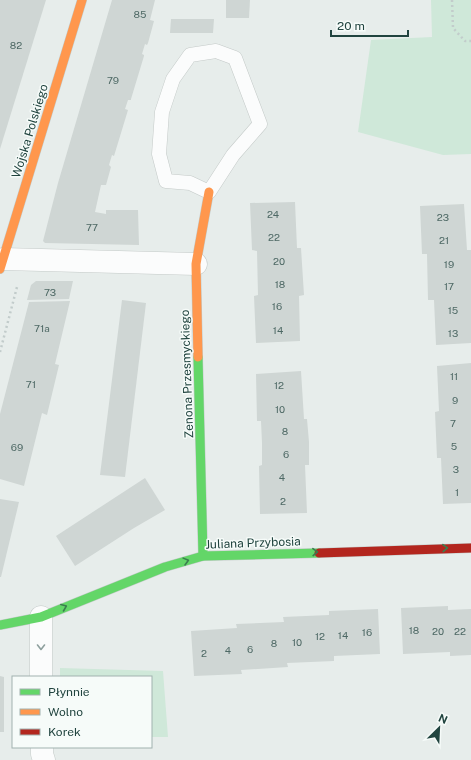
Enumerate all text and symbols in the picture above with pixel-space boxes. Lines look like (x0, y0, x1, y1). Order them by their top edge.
house number: 85 (134, 8, 146, 20)
scale bar (331, 12, 408, 38)
text: 20 m (337, 19, 365, 33)
house number: 82 (10, 39, 22, 51)
house number: 79 (107, 74, 119, 86)
street label: Wojska Polskiego (9, 82, 51, 180)
house number: 24 (267, 208, 279, 220)
house number: 23 (437, 211, 449, 223)
house number: 77 (86, 221, 98, 233)
house number: 22 (268, 231, 280, 243)
house number: 21 (439, 234, 449, 246)
house number: 20 (273, 255, 285, 267)
house number: 19 (444, 258, 454, 270)
house number: 18 (275, 278, 285, 290)
house number: 17 (444, 280, 454, 292)
house number: 73 (44, 286, 56, 298)
house number: 16 (272, 300, 282, 312)
house number: 15 (448, 304, 458, 316)
street label: Zenona Przesmyckiego (178, 309, 196, 439)
house number: 71a (34, 322, 50, 334)
house number: 14 (273, 324, 283, 336)
house number: 13 (448, 327, 458, 339)
house number: 11 (450, 370, 458, 382)
house number: 71 (26, 378, 36, 390)
house number: 12 (274, 379, 284, 391)
house number: 9 (452, 394, 458, 406)
house number: 10 (275, 403, 285, 415)
house number: 7 (450, 417, 456, 429)
house number: 8 (282, 425, 288, 437)
house number: 5 (451, 440, 457, 452)
house number: 69 (11, 441, 23, 453)
house number: 6 (283, 448, 289, 460)
house number: 3 (453, 463, 459, 475)
house number: 4 (279, 471, 285, 483)
house number: 1 (455, 486, 459, 498)
house number: 2 (280, 495, 286, 507)
street label: Juliana Przybosia (205, 534, 301, 552)
one-way arrow (442, 544, 448, 553)
one-way arrow (312, 548, 318, 557)
one-way arrow (182, 557, 189, 566)
one-way arrow (61, 604, 68, 612)
house number: 18 (409, 624, 419, 636)
house number: 20 (432, 625, 444, 637)
house number: 22 (454, 625, 466, 637)
house number: 16 (362, 626, 372, 638)
house number: 14 (338, 629, 348, 641)
house number: 12 (315, 630, 325, 642)
house number: 10 (292, 636, 302, 648)
house number: 8 (271, 637, 277, 649)
house number: 6 (247, 643, 253, 655)
one-way arrow (37, 644, 45, 650)
house number: 4 (225, 644, 231, 656)
house number: 2 (201, 647, 207, 659)
legend (12, 676, 152, 748)
text: Płynnie (48, 685, 90, 699)
text: Wolno (48, 705, 83, 719)
north arrow (419, 708, 459, 748)
text: N (437, 712, 449, 726)
text: Korek (48, 725, 81, 739)

